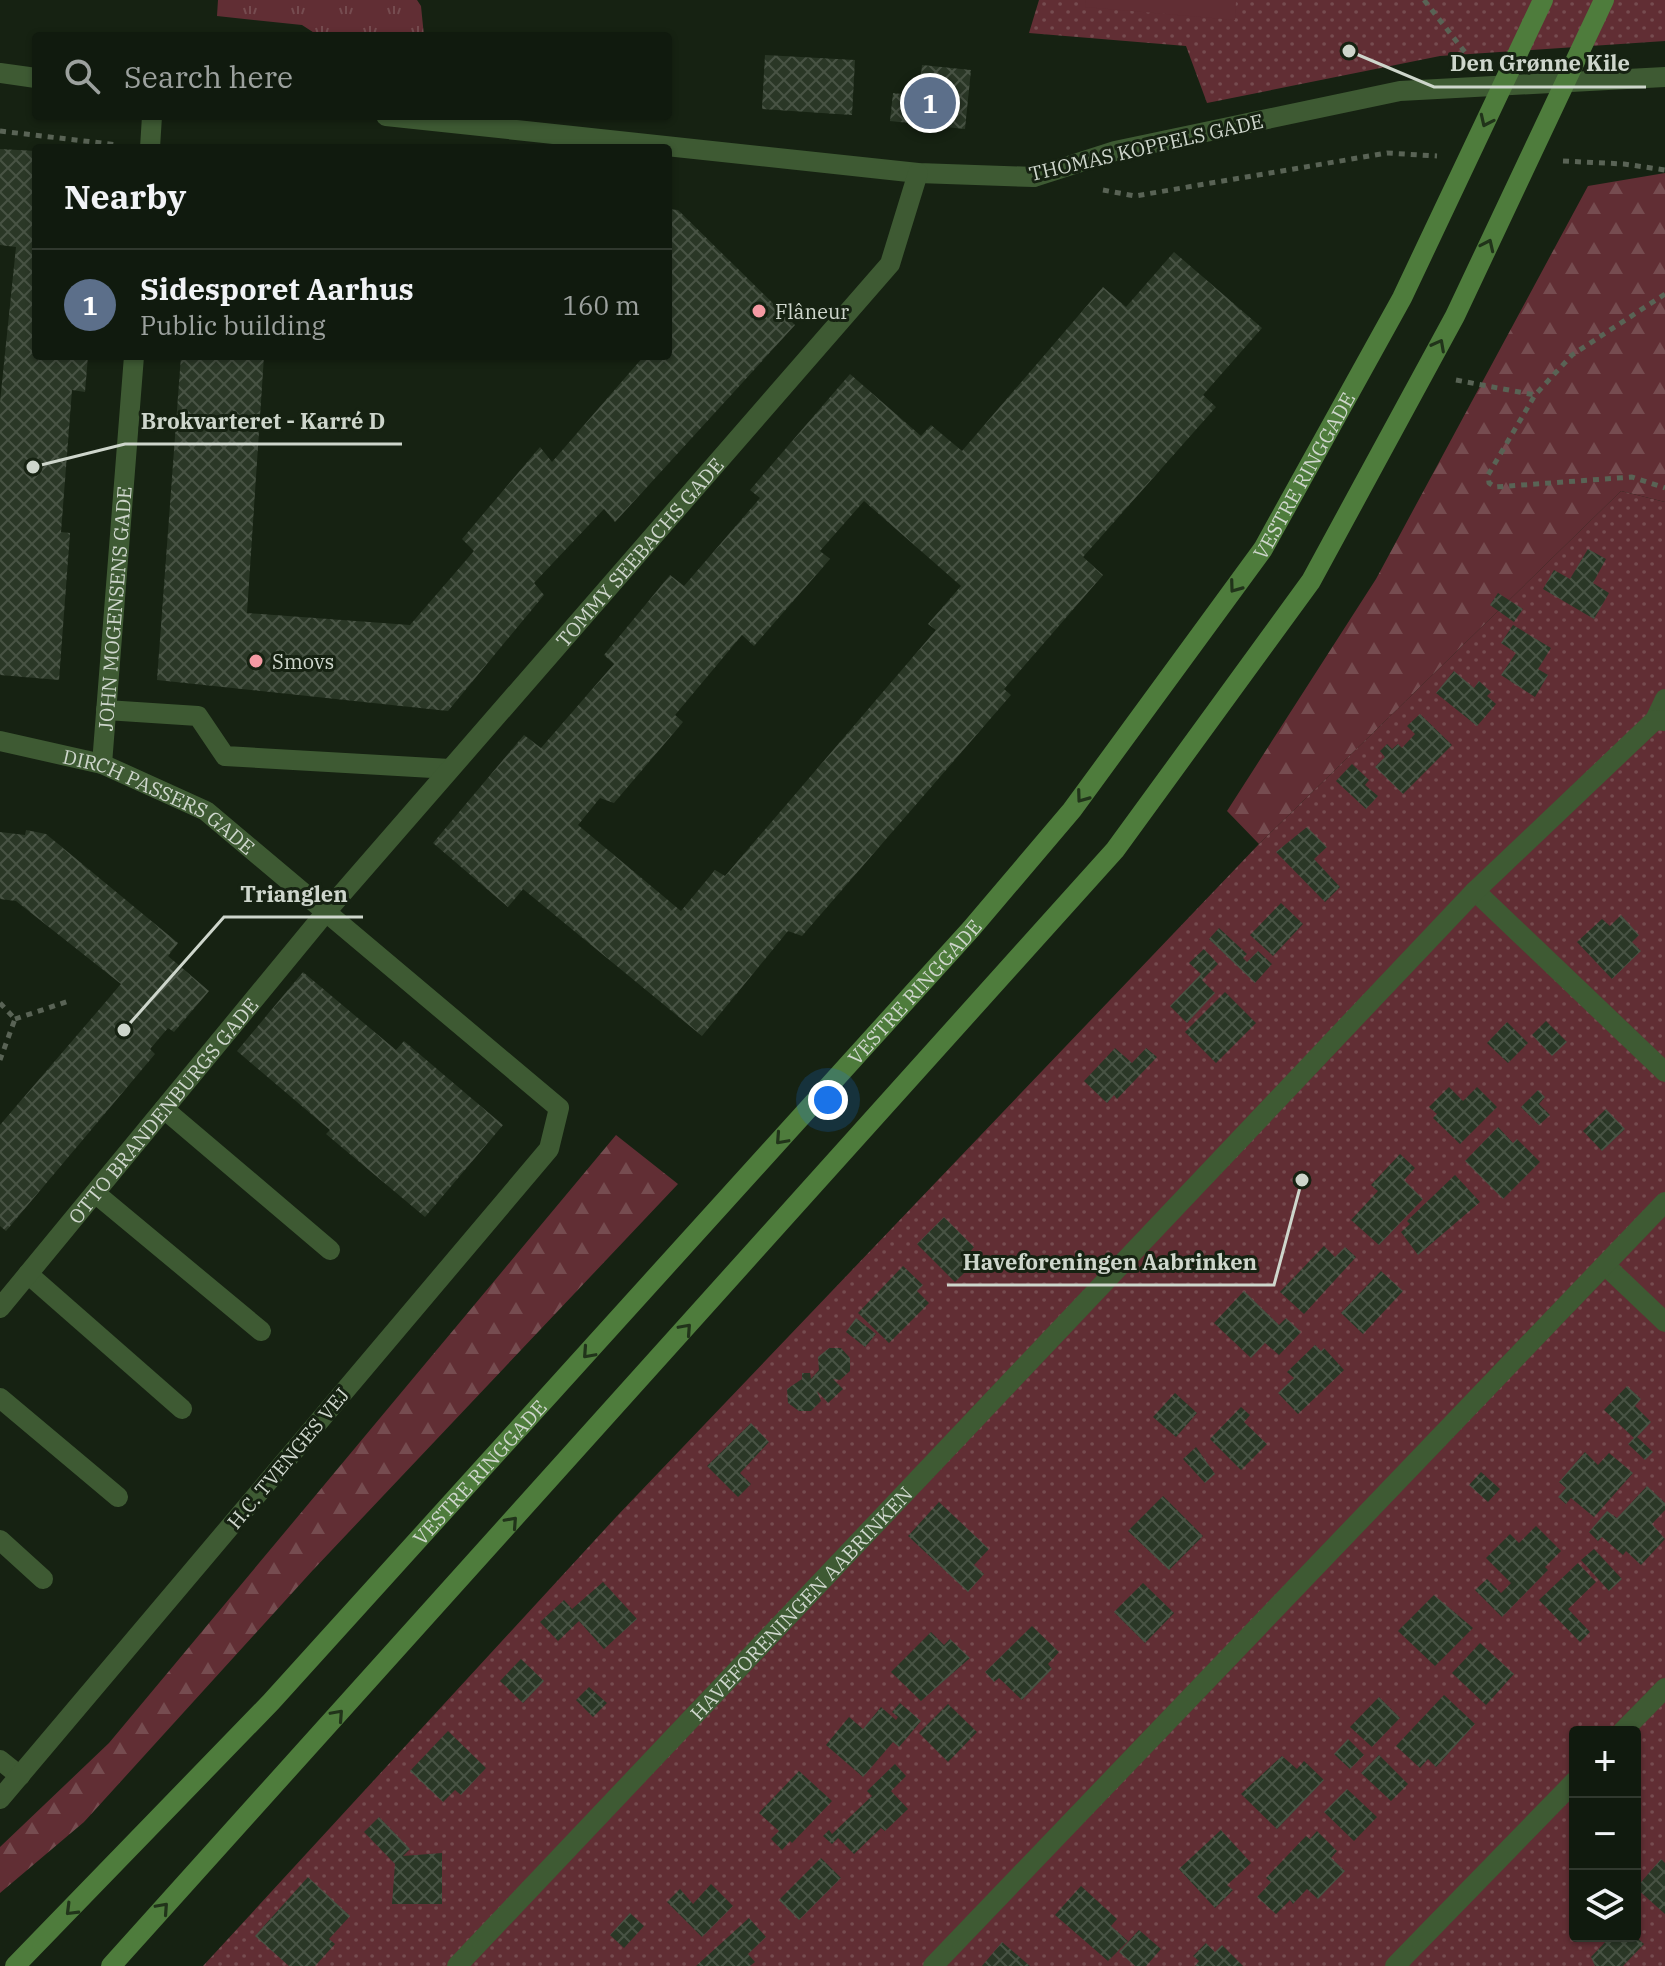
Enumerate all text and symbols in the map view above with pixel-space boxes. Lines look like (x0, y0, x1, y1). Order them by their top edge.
search box (32, 32, 672, 120)
callout: Den Grønne Kile (1434, 41, 1646, 87)
text: Den Grønne Kile (1450, 48, 1630, 77)
icon: search (60, 54, 104, 98)
text: Search here (124, 57, 293, 96)
pin: 1 (904, 73, 956, 133)
street label: THOMAS KOPPELS GADE (1026, 107, 1266, 187)
one-way arrow (1480, 113, 1496, 128)
text: Nearby (64, 174, 186, 218)
one-way arrow (1478, 239, 1494, 253)
text: Sidesporet Aarhus (140, 269, 414, 308)
text: 1 (82, 288, 98, 322)
text: 160 m (562, 288, 640, 322)
place label: Flâneur (775, 298, 849, 325)
marker: Flâneur (750, 302, 768, 320)
text: Public building (140, 308, 326, 342)
one-way arrow (1430, 339, 1445, 353)
street label: VESTRE RINGGADE (1246, 387, 1361, 565)
callout: Brokvarteret - Karré D (125, 398, 402, 444)
text: Brokvarteret - Karré D (141, 406, 385, 435)
street label: TOMMY SEEBACHS GADE (549, 452, 729, 653)
street label: JOHN MOGENSENS GADE (91, 485, 137, 732)
one-way arrow (1230, 578, 1245, 593)
place label: Smovs (272, 648, 334, 675)
marker: Smovs (247, 652, 265, 670)
street label: DIRCH PASSERS GADE (60, 742, 261, 860)
one-way arrow (1077, 789, 1092, 803)
callout: Trianglen (224, 871, 363, 917)
text: Trianglen (240, 879, 348, 908)
street label: VESTRE RINGGADE (841, 913, 987, 1070)
street label: OTTO BRANDENBURGS GADE (62, 992, 264, 1229)
your location (808, 1080, 848, 1120)
one-way arrow (776, 1130, 790, 1145)
callout: Haveforeningen Aabrinken (947, 1239, 1274, 1285)
text: Haveforeningen Aabrinken (963, 1247, 1257, 1276)
one-way arrow (676, 1324, 691, 1338)
one-way arrow (582, 1344, 597, 1358)
street label: H.C. TVENGES VEJ (221, 1382, 355, 1534)
street label: VESTRE RINGGADE (406, 1394, 552, 1550)
street label: HAVEFORENINGEN AABRINKEN (684, 1480, 918, 1726)
one-way arrow (502, 1517, 517, 1531)
one-way arrow (328, 1710, 342, 1725)
map controls (1569, 1726, 1641, 1942)
button: + (1569, 1726, 1641, 1798)
button: − (1569, 1798, 1641, 1870)
button: layers (1569, 1870, 1641, 1942)
one-way arrow (66, 1901, 80, 1915)
one-way arrow (154, 1903, 168, 1918)

